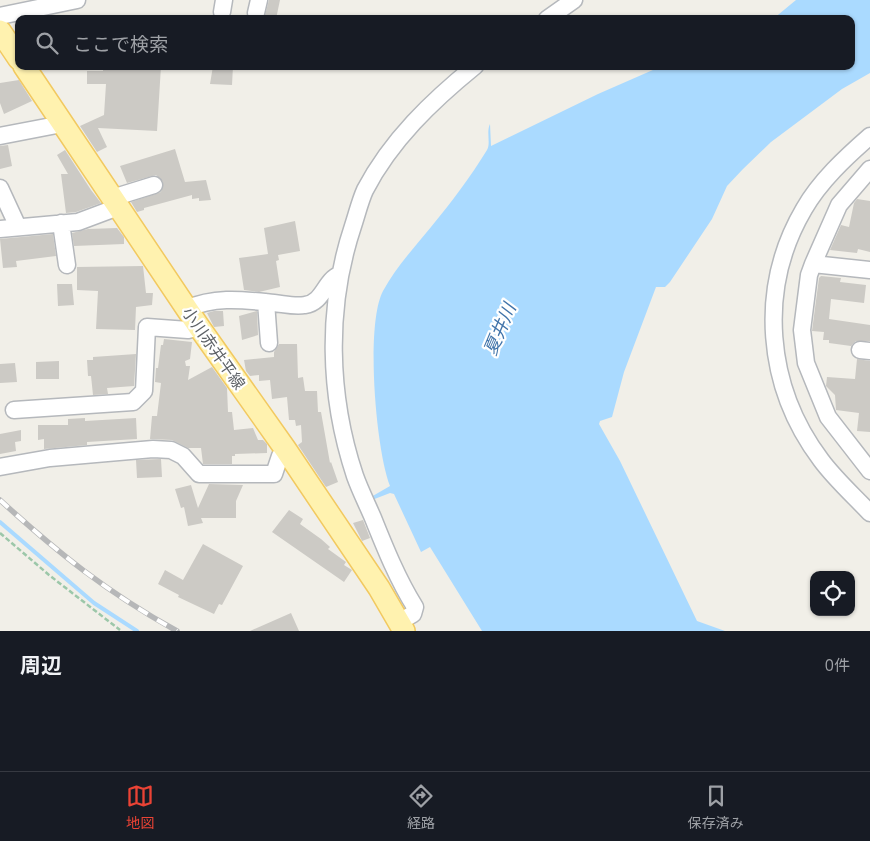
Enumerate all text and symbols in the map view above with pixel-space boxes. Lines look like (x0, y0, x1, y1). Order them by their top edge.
search box (15, 15, 855, 70)
icon: search (33, 29, 61, 57)
text: ここで検索 (73, 31, 168, 57)
water label: 夏井川 (477, 298, 521, 359)
street label: 小川赤井平線 (177, 302, 251, 394)
map controls (810, 571, 855, 616)
button: locate (810, 571, 855, 616)
text: 周辺 (20, 651, 62, 679)
text: 0件 (825, 654, 850, 676)
tab: 地図 (126, 782, 154, 832)
tab: 経路 (407, 782, 435, 832)
tab: 保存済み (688, 782, 744, 832)

